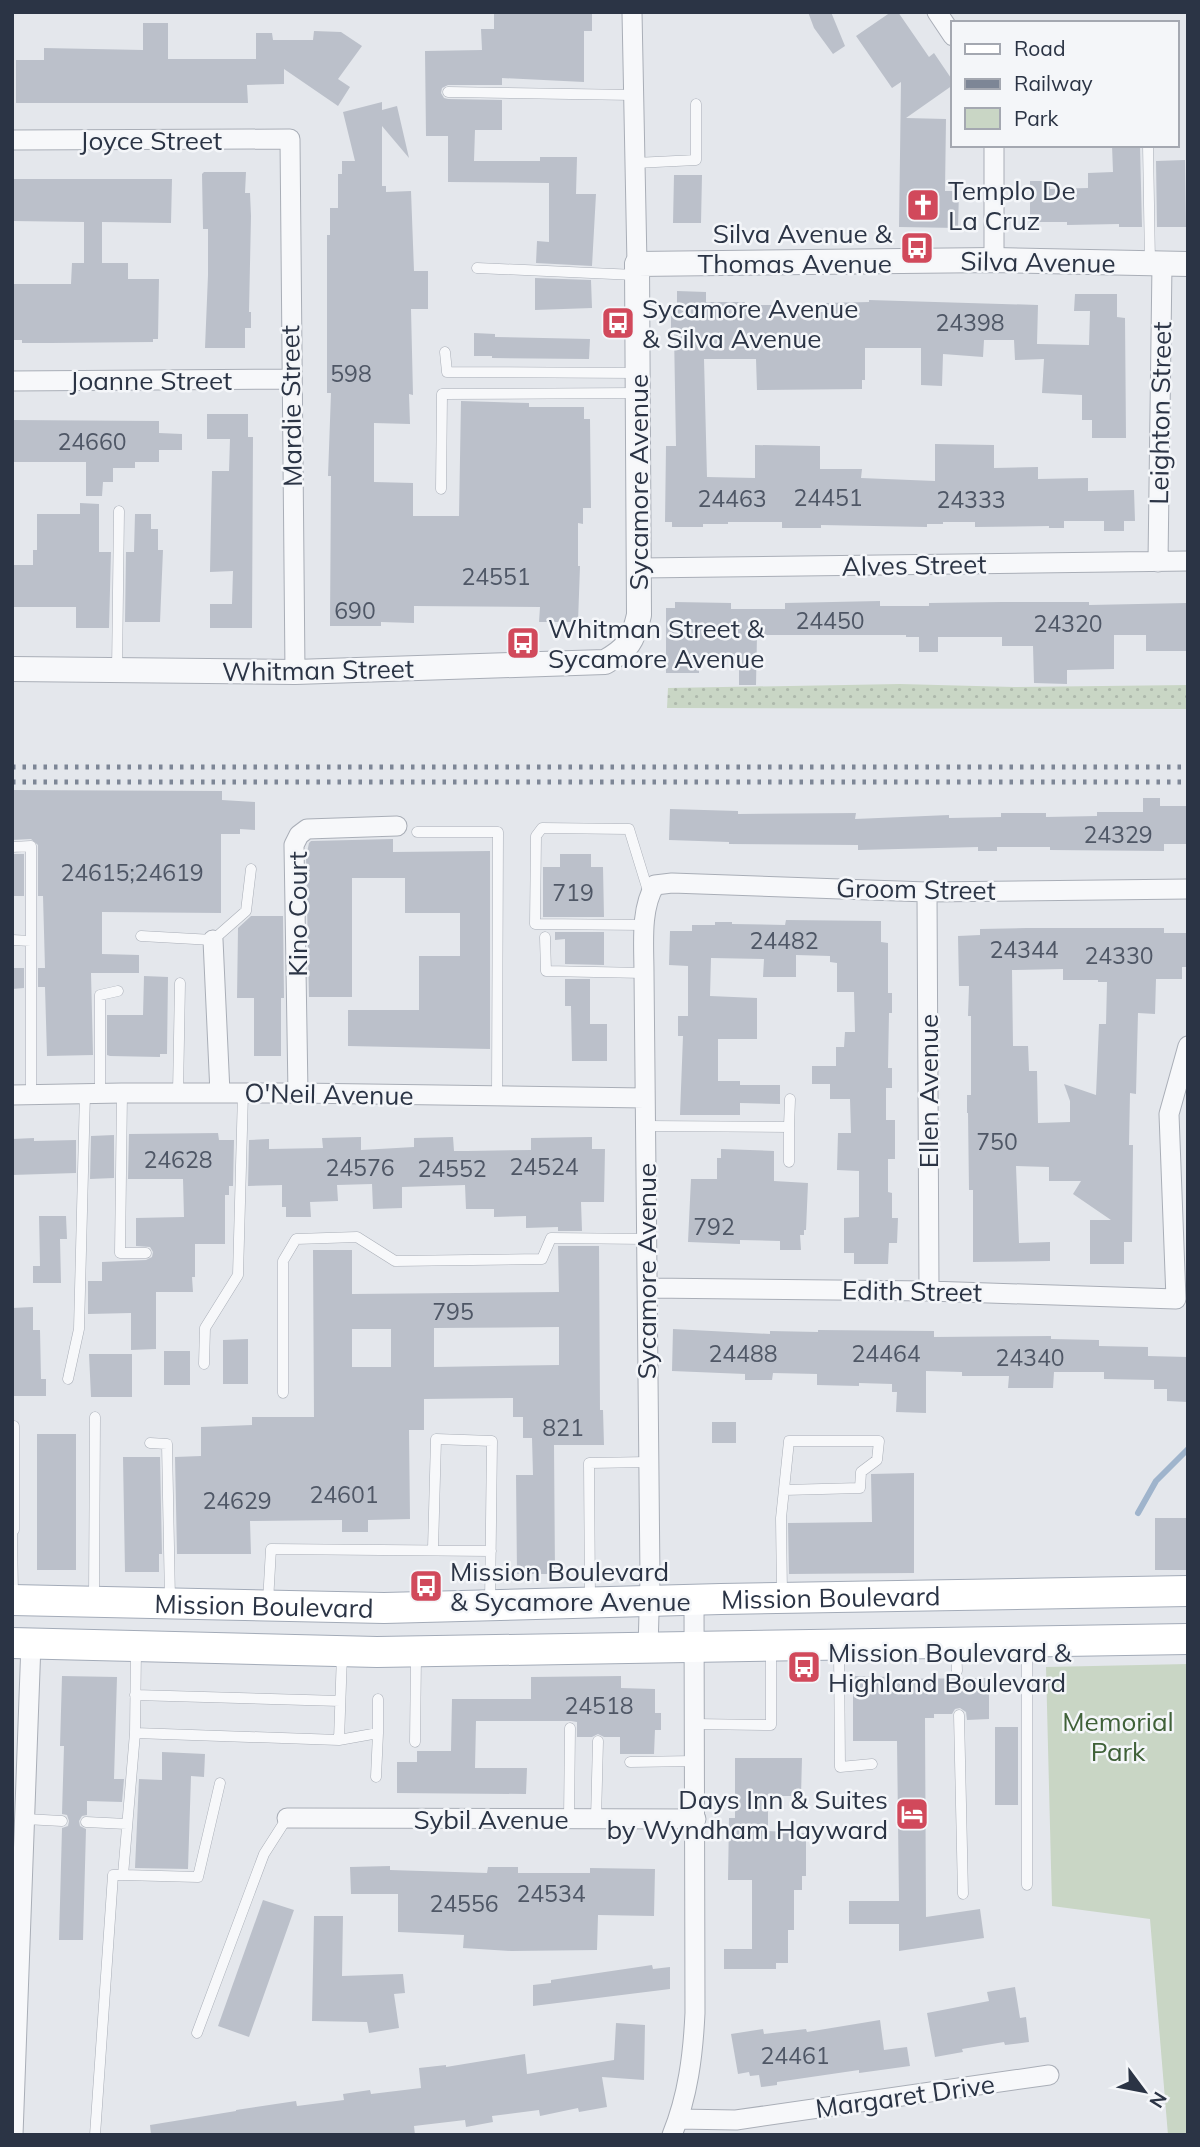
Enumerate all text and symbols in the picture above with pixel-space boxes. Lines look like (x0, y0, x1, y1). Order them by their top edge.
legend (951, 21, 1179, 147)
text: Road (1014, 35, 1065, 61)
text: Railway (1014, 70, 1093, 96)
text: Park (1014, 105, 1058, 131)
street label: Joyce Street (80, 124, 222, 157)
place label: Templo De La Cruz (948, 174, 1076, 237)
church icon: Templo De La Cruz (904, 186, 942, 224)
place label: Silva Avenue & Thomas Avenue (698, 217, 893, 280)
bus stop icon: Silva Avenue & Thomas Avenue (898, 229, 936, 267)
street label: Silva Avenue (960, 244, 1116, 280)
place label: Sycamore Avenue & Silva Avenue (642, 292, 858, 355)
bus stop icon: Sycamore Avenue & Silva Avenue (599, 304, 637, 342)
house number: 24398 (935, 308, 1005, 337)
street label: Leighton Street (1142, 321, 1178, 505)
street label: Mardie Street (273, 325, 309, 487)
house number: 598 (330, 359, 372, 388)
street label: Joanne Street (70, 364, 232, 397)
street label: Sycamore Avenue (622, 374, 655, 590)
house number: 24660 (57, 427, 127, 456)
house number: 24451 (793, 483, 863, 512)
house number: 24463 (697, 484, 767, 513)
house number: 24333 (936, 485, 1006, 514)
street label: Alves Street (841, 547, 987, 583)
house number: 24551 (461, 562, 531, 591)
house number: 690 (334, 596, 376, 625)
house number: 24450 (795, 606, 865, 635)
house number: 24320 (1033, 609, 1103, 638)
place label: Whitman Street & Sycamore Avenue (548, 612, 765, 675)
bus stop icon: Whitman Street & Sycamore Avenue (504, 624, 542, 662)
street label: Whitman Street (222, 652, 414, 688)
house number: 24329 (1083, 820, 1153, 849)
street label: Kino Court (281, 851, 314, 977)
house number: 24615;24619 (60, 858, 204, 887)
street label: Groom Street (836, 871, 996, 907)
house number: 719 (552, 878, 594, 907)
house number: 24482 (749, 926, 819, 955)
house number: 24344 (989, 935, 1059, 964)
house number: 24330 (1084, 941, 1154, 970)
street label: Ellen Avenue (912, 1014, 945, 1168)
street label: O'Neil Avenue (244, 1076, 414, 1112)
house number: 750 (976, 1127, 1018, 1156)
house number: 24628 (143, 1145, 213, 1174)
house number: 24524 (509, 1152, 579, 1181)
house number: 24576 (325, 1153, 395, 1182)
house number: 24552 (417, 1154, 487, 1183)
street label: Sycamore Avenue (630, 1163, 663, 1379)
house number: 792 (693, 1212, 735, 1241)
street label: Edith Street (842, 1273, 982, 1309)
house number: 795 (432, 1297, 474, 1326)
house number: 24488 (708, 1339, 778, 1368)
house number: 24464 (851, 1339, 921, 1368)
house number: 24340 (995, 1343, 1065, 1372)
house number: 821 (542, 1413, 584, 1442)
house number: 24601 (309, 1480, 379, 1509)
house number: 24629 (202, 1486, 272, 1515)
place label: Mission Boulevard & Sycamore Avenue (450, 1555, 691, 1618)
bus stop icon: Mission Boulevard & Sycamore Avenue (407, 1567, 445, 1605)
street label: Mission Boulevard (721, 1579, 941, 1615)
street label: Mission Boulevard (154, 1587, 374, 1624)
place label: Mission Boulevard & Highland Boulevard (828, 1636, 1072, 1699)
bus stop icon: Mission Boulevard & Highland Boulevard (785, 1648, 823, 1686)
house number: 24518 (564, 1691, 634, 1720)
park label: Memorial Park (1062, 1705, 1174, 1768)
place label: Days Inn & Suites by Wyndham Hayward (606, 1783, 888, 1846)
hotel icon: Days Inn & Suites by Wyndham Hayward (893, 1795, 931, 1833)
street label: Sybil Avenue (413, 1803, 569, 1836)
house number: 24534 (516, 1879, 586, 1908)
house number: 24556 (429, 1889, 499, 1918)
house number: 24461 (760, 2041, 830, 2070)
north arrow (1109, 2056, 1179, 2126)
street label: Margaret Drive (813, 2067, 997, 2125)
text: N (1144, 2088, 1172, 2112)

